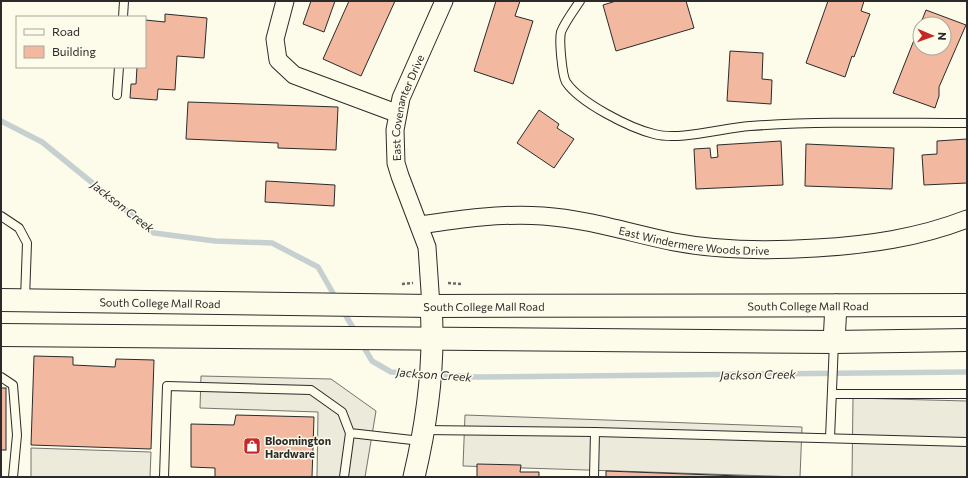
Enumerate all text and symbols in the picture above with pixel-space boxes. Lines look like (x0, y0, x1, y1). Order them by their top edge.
legend (16, 16, 146, 68)
north arrow (912, 16, 952, 56)
text: Road (52, 24, 80, 38)
text: N (936, 32, 949, 41)
text: Building (52, 44, 96, 58)
street label: East Covenanter Drive (388, 52, 426, 161)
water label: Jackson Creek (87, 176, 158, 236)
street label: East Windermere Woods Drive (618, 223, 770, 256)
street label: South College Mall Road (99, 295, 221, 310)
street label: South College Mall Road (423, 299, 545, 313)
street label: South College Mall Road (747, 299, 869, 312)
water label: Jackson Creek (395, 364, 473, 385)
water label: Jackson Creek (719, 366, 797, 383)
place label: Bloomington Hardware (265, 434, 331, 460)
shop icon: Bloomington Hardware (242, 436, 262, 456)

